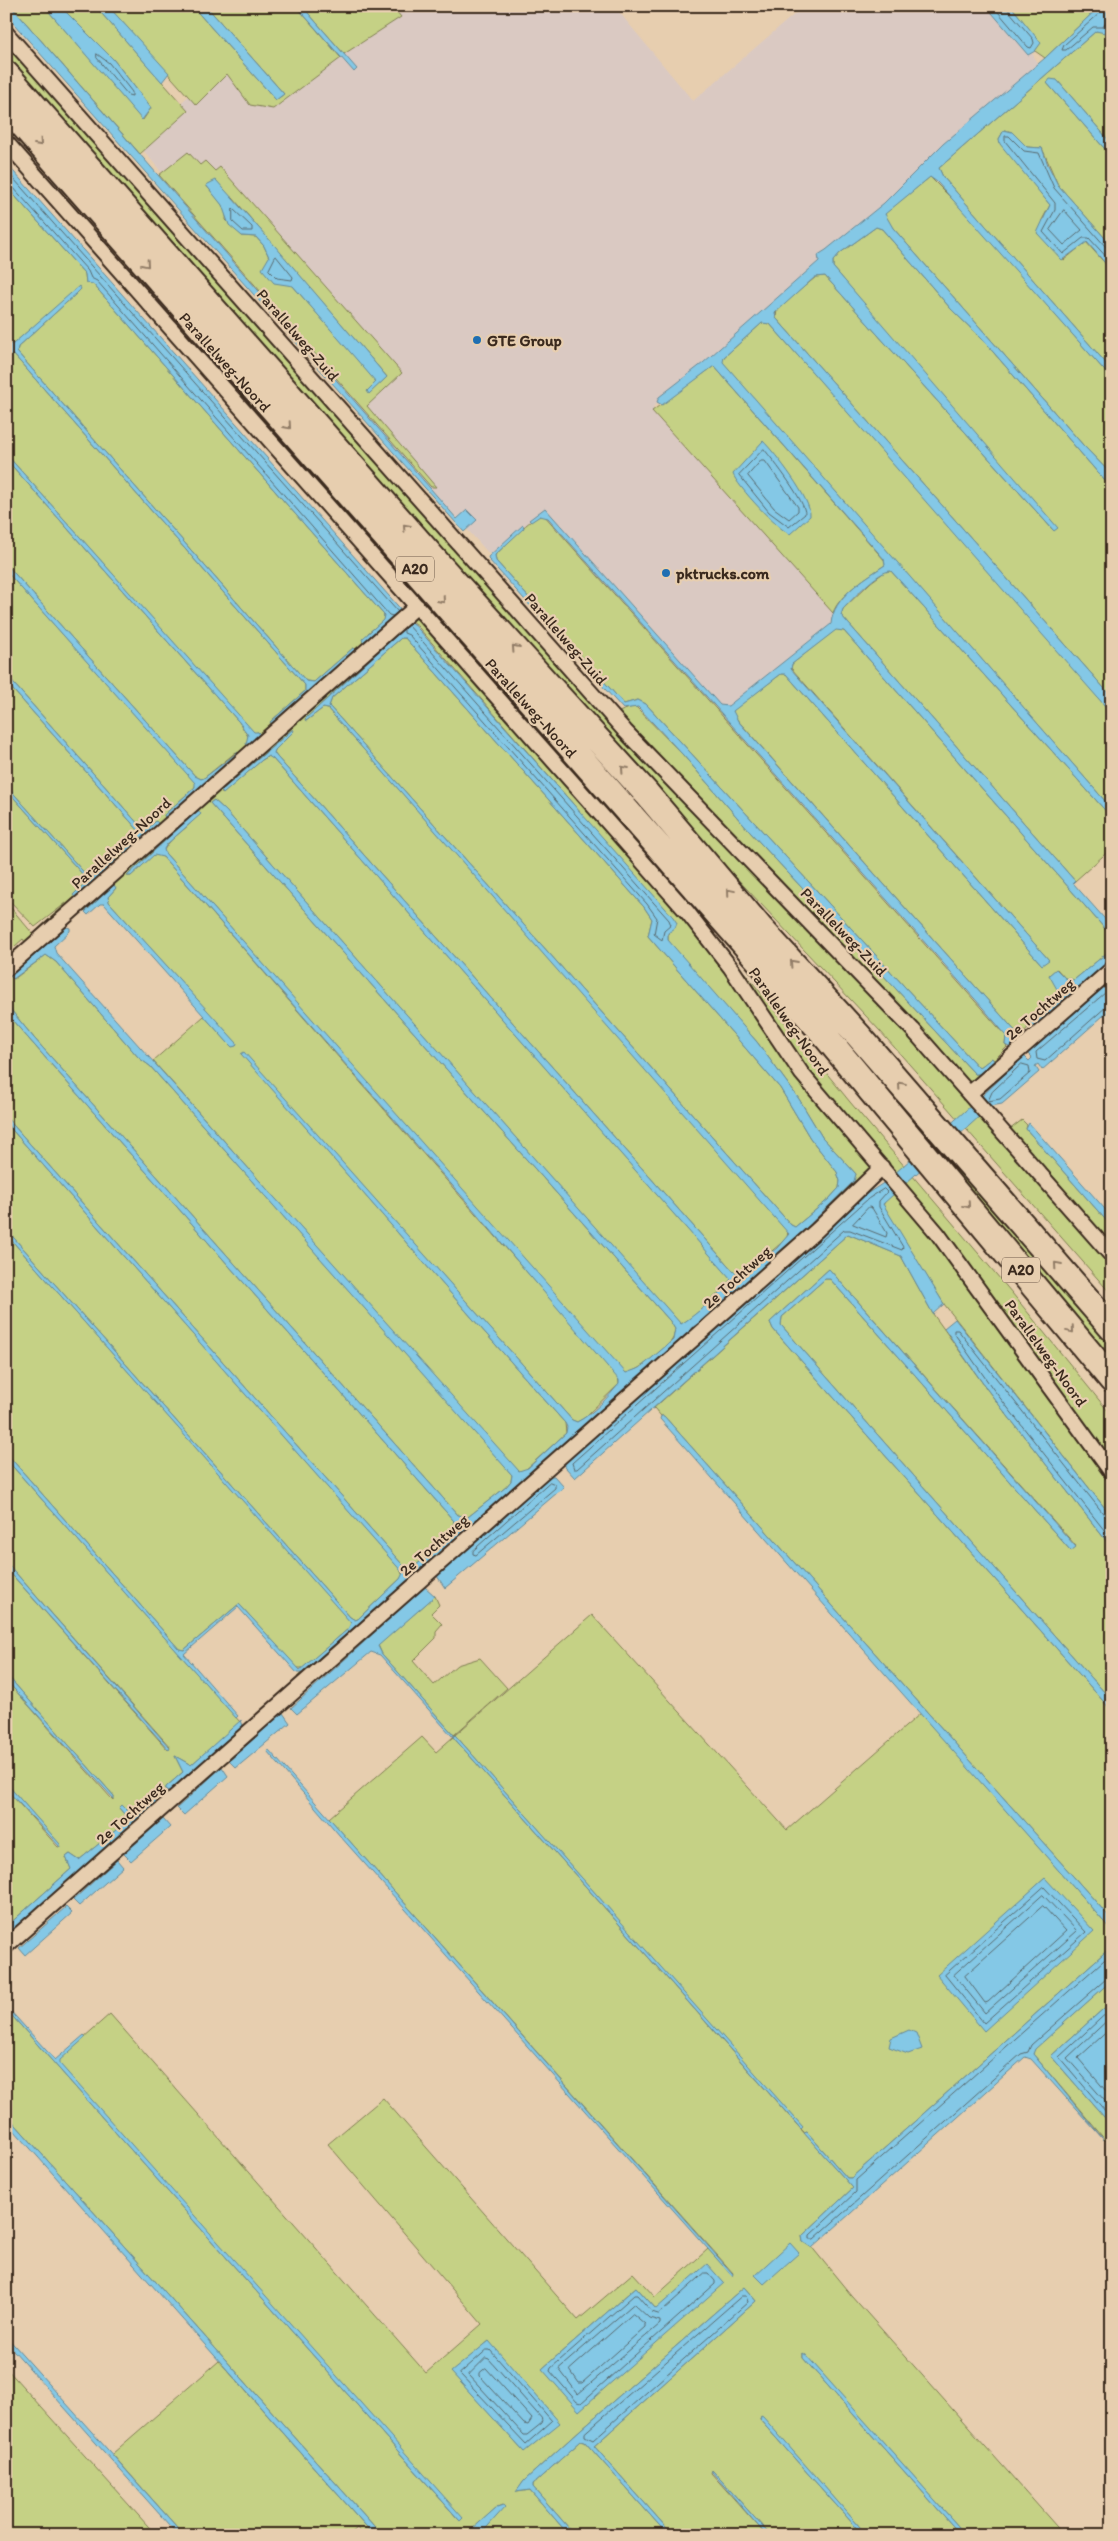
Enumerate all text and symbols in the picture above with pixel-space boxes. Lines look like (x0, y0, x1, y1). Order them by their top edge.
one-way arrow (33, 137, 42, 146)
one-way arrow (140, 259, 149, 268)
street label: Parallelweg-Zuid (253, 285, 343, 385)
street label: Parallelweg-Noord (175, 308, 275, 416)
place label: GTE Group (487, 331, 562, 351)
marker: GTE Group (471, 334, 483, 346)
one-way arrow (283, 420, 292, 429)
one-way arrow (403, 524, 412, 533)
road number: A20 (396, 556, 434, 582)
place label: pktrucks.com (675, 564, 770, 584)
marker: pktrucks.com (660, 567, 672, 579)
street label: Parallelweg-Zuid (521, 589, 611, 689)
one-way arrow (436, 595, 445, 604)
one-way arrow (512, 645, 521, 654)
street label: Parallelweg-Noord (481, 654, 581, 762)
one-way arrow (621, 765, 630, 774)
street label: Parallelweg-Noord (67, 793, 175, 893)
street label: Parallelweg-Zuid (797, 884, 891, 981)
one-way arrow (726, 888, 735, 897)
one-way arrow (790, 960, 799, 969)
street label: Parallelweg-Noord (745, 963, 834, 1079)
street label: 2e Tochtweg (1002, 973, 1079, 1044)
one-way arrow (898, 1081, 907, 1090)
one-way arrow (961, 1199, 970, 1208)
street label: 2e Tochtweg (699, 1241, 776, 1313)
road number: A20 (1002, 1258, 1040, 1282)
one-way arrow (1054, 1261, 1063, 1270)
street label: Parallelweg-Noord (1001, 1296, 1091, 1411)
one-way arrow (1065, 1324, 1073, 1333)
street label: 2e Tochtweg (396, 1509, 473, 1580)
street label: 2e Tochtweg (92, 1777, 169, 1849)

